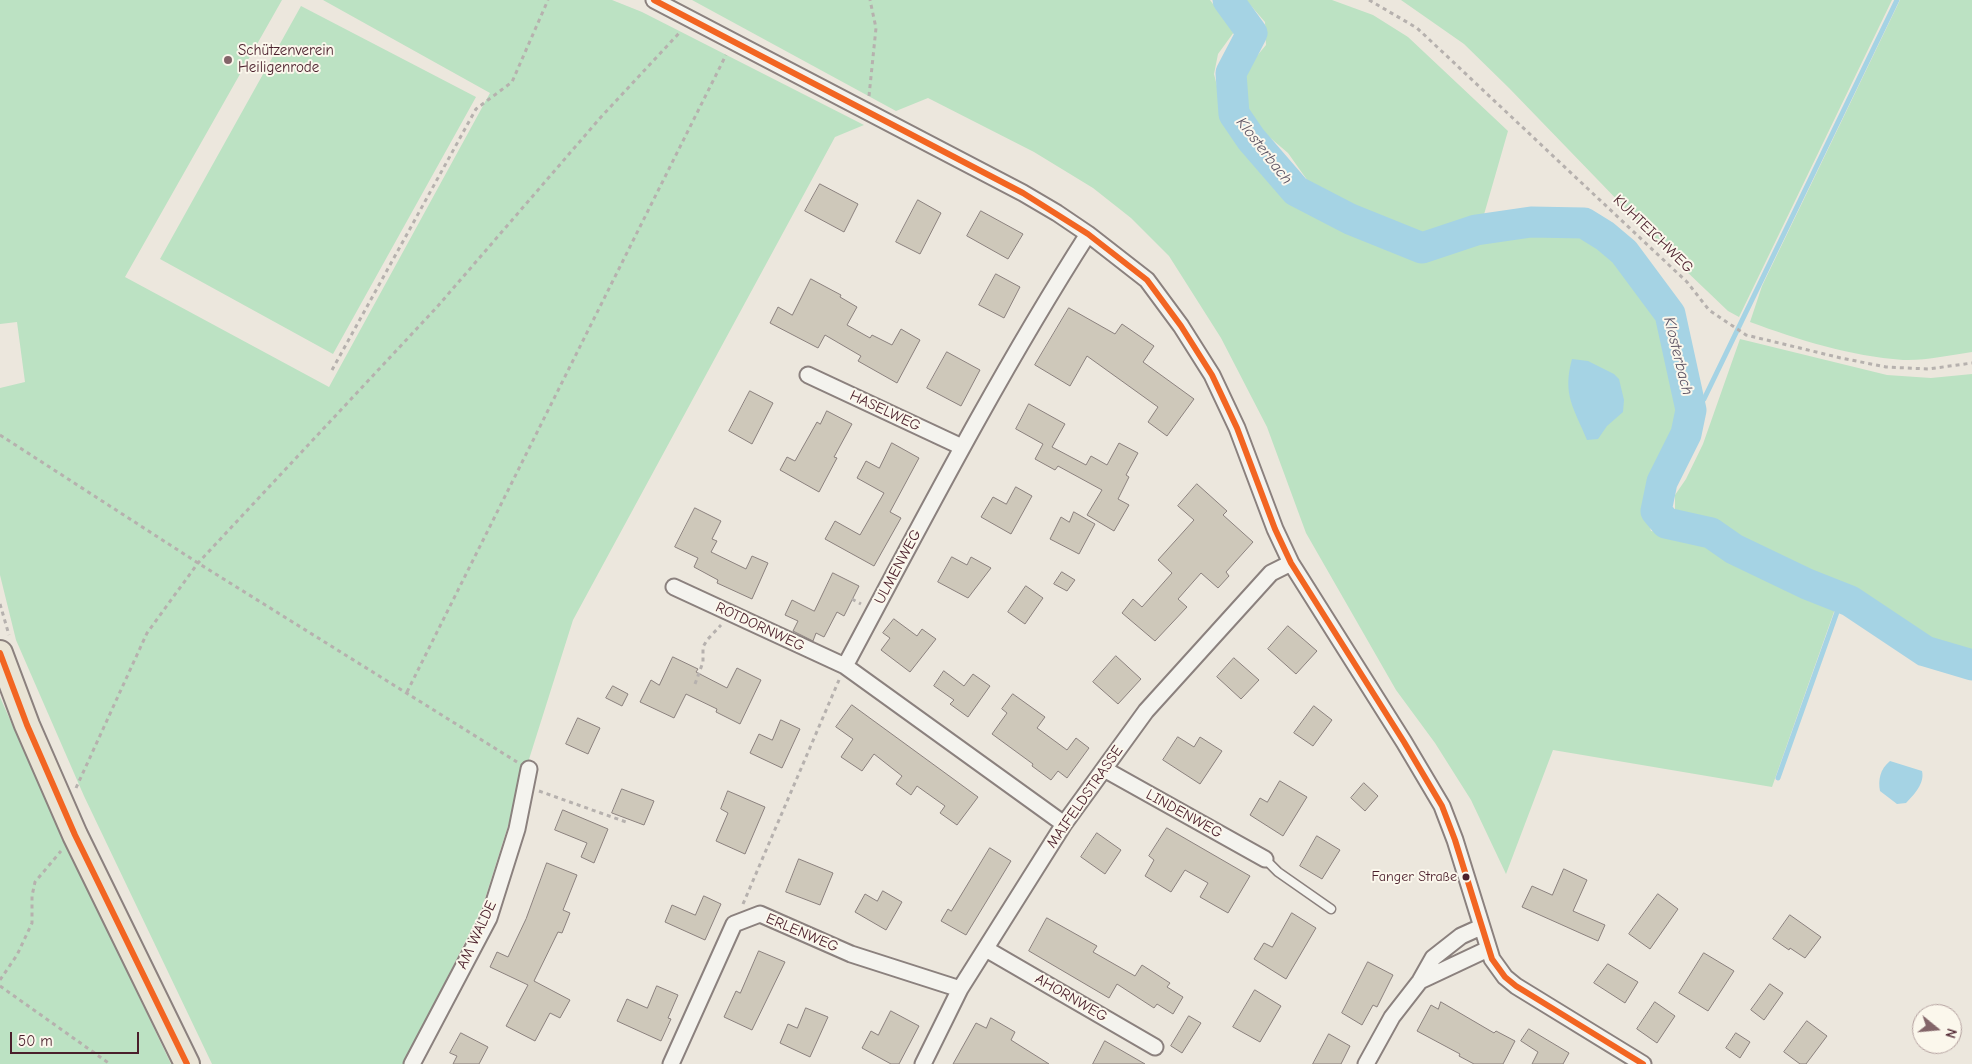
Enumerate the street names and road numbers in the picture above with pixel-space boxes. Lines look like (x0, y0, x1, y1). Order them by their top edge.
street label: KUHTEICHWEG (1609, 191, 1697, 277)
street label: HASELWEG (847, 387, 923, 435)
street label: ULMENWEG (871, 527, 925, 607)
street label: ROTDORNWEG (713, 599, 807, 655)
street label: MAIFELDSTRASSE (1043, 742, 1127, 852)
street label: LINDENWEG (1143, 786, 1225, 842)
street label: AM WALDE (453, 898, 501, 972)
street label: ERLENWEG (763, 910, 841, 956)
street label: AHORNWEG (1032, 970, 1110, 1026)

